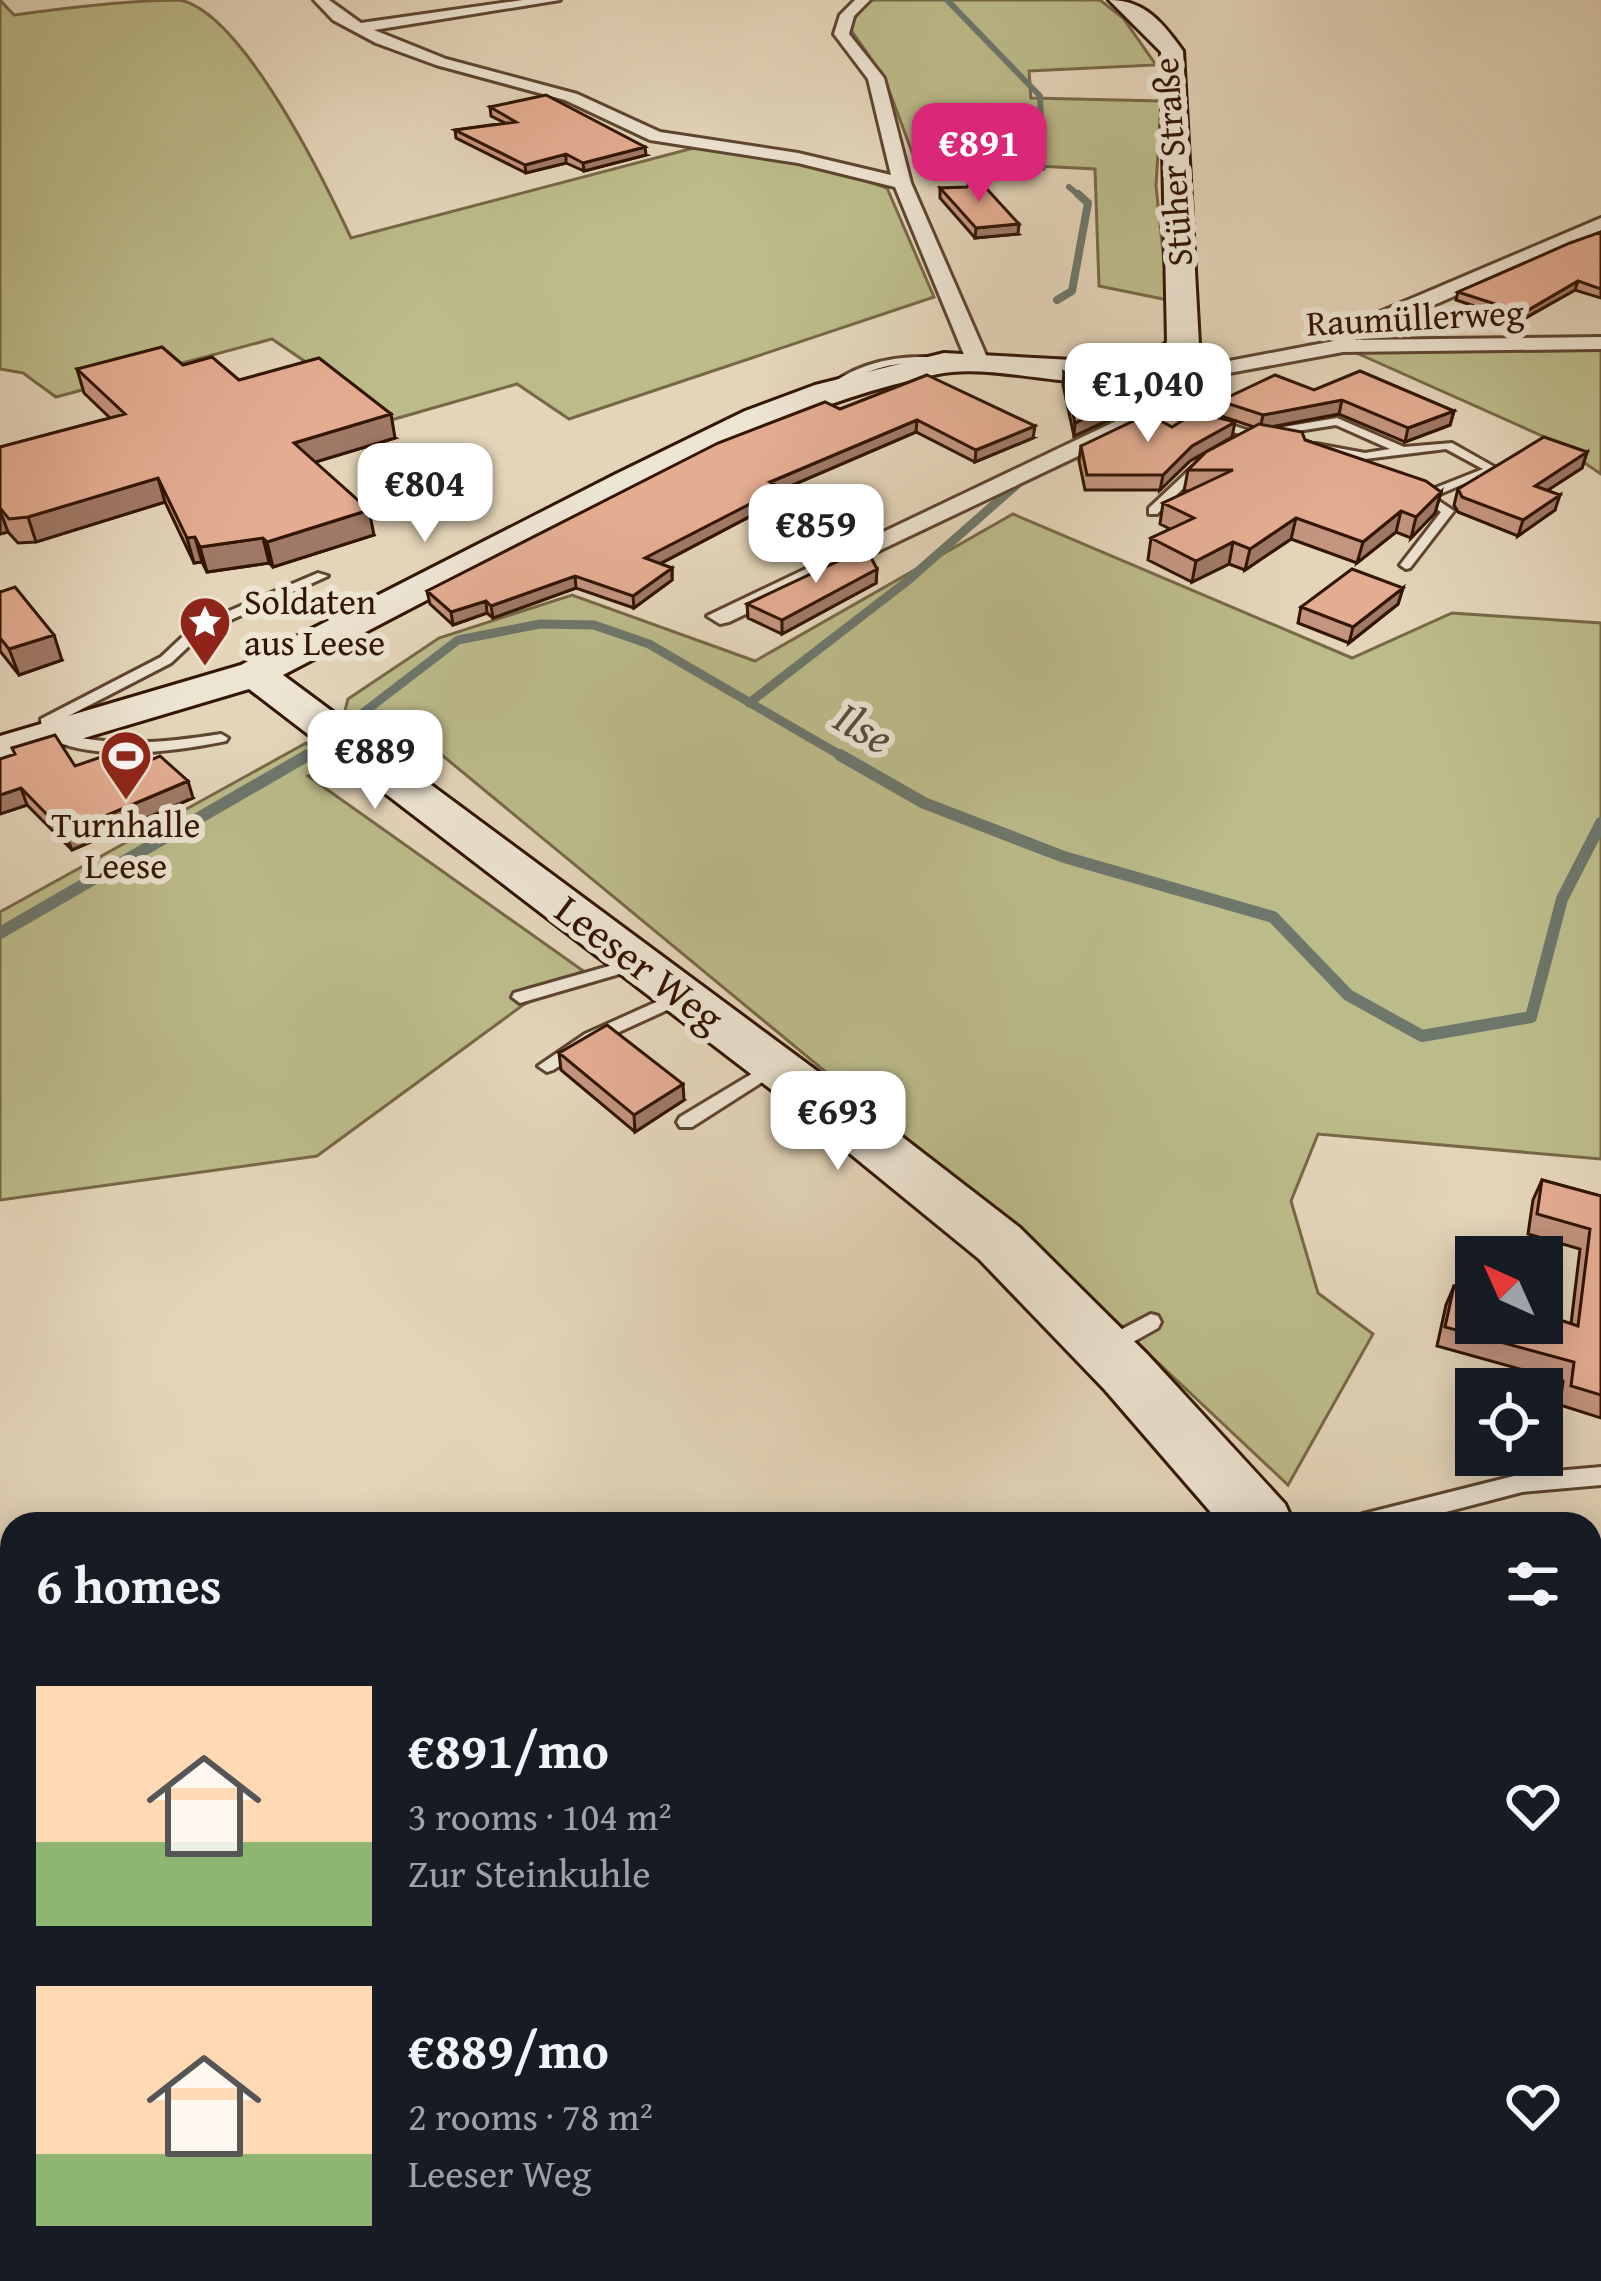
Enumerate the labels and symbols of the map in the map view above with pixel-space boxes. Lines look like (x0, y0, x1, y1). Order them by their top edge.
street label: Stüher Straße (1138, 56, 1205, 268)
pin: €891 (908, 103, 1050, 205)
street label: Raumüllerweg (1305, 284, 1525, 349)
pin: €1,040 (1050, 343, 1246, 445)
pin: €804 (354, 443, 496, 545)
pin: €859 (745, 484, 887, 586)
place label: Soldaten aus Leese (244, 574, 385, 668)
place icon: Soldaten aus Leese (177, 594, 233, 668)
water label: Ilse (823, 684, 906, 769)
pin: €889 (304, 710, 446, 812)
sports icon: Turnhalle Leese (98, 728, 154, 802)
place label: Turnhalle Leese (51, 797, 201, 891)
street label: Leeser Weg (543, 879, 738, 1046)
pin: €693 (767, 1071, 909, 1173)
north arrow (1455, 1236, 1563, 1344)

